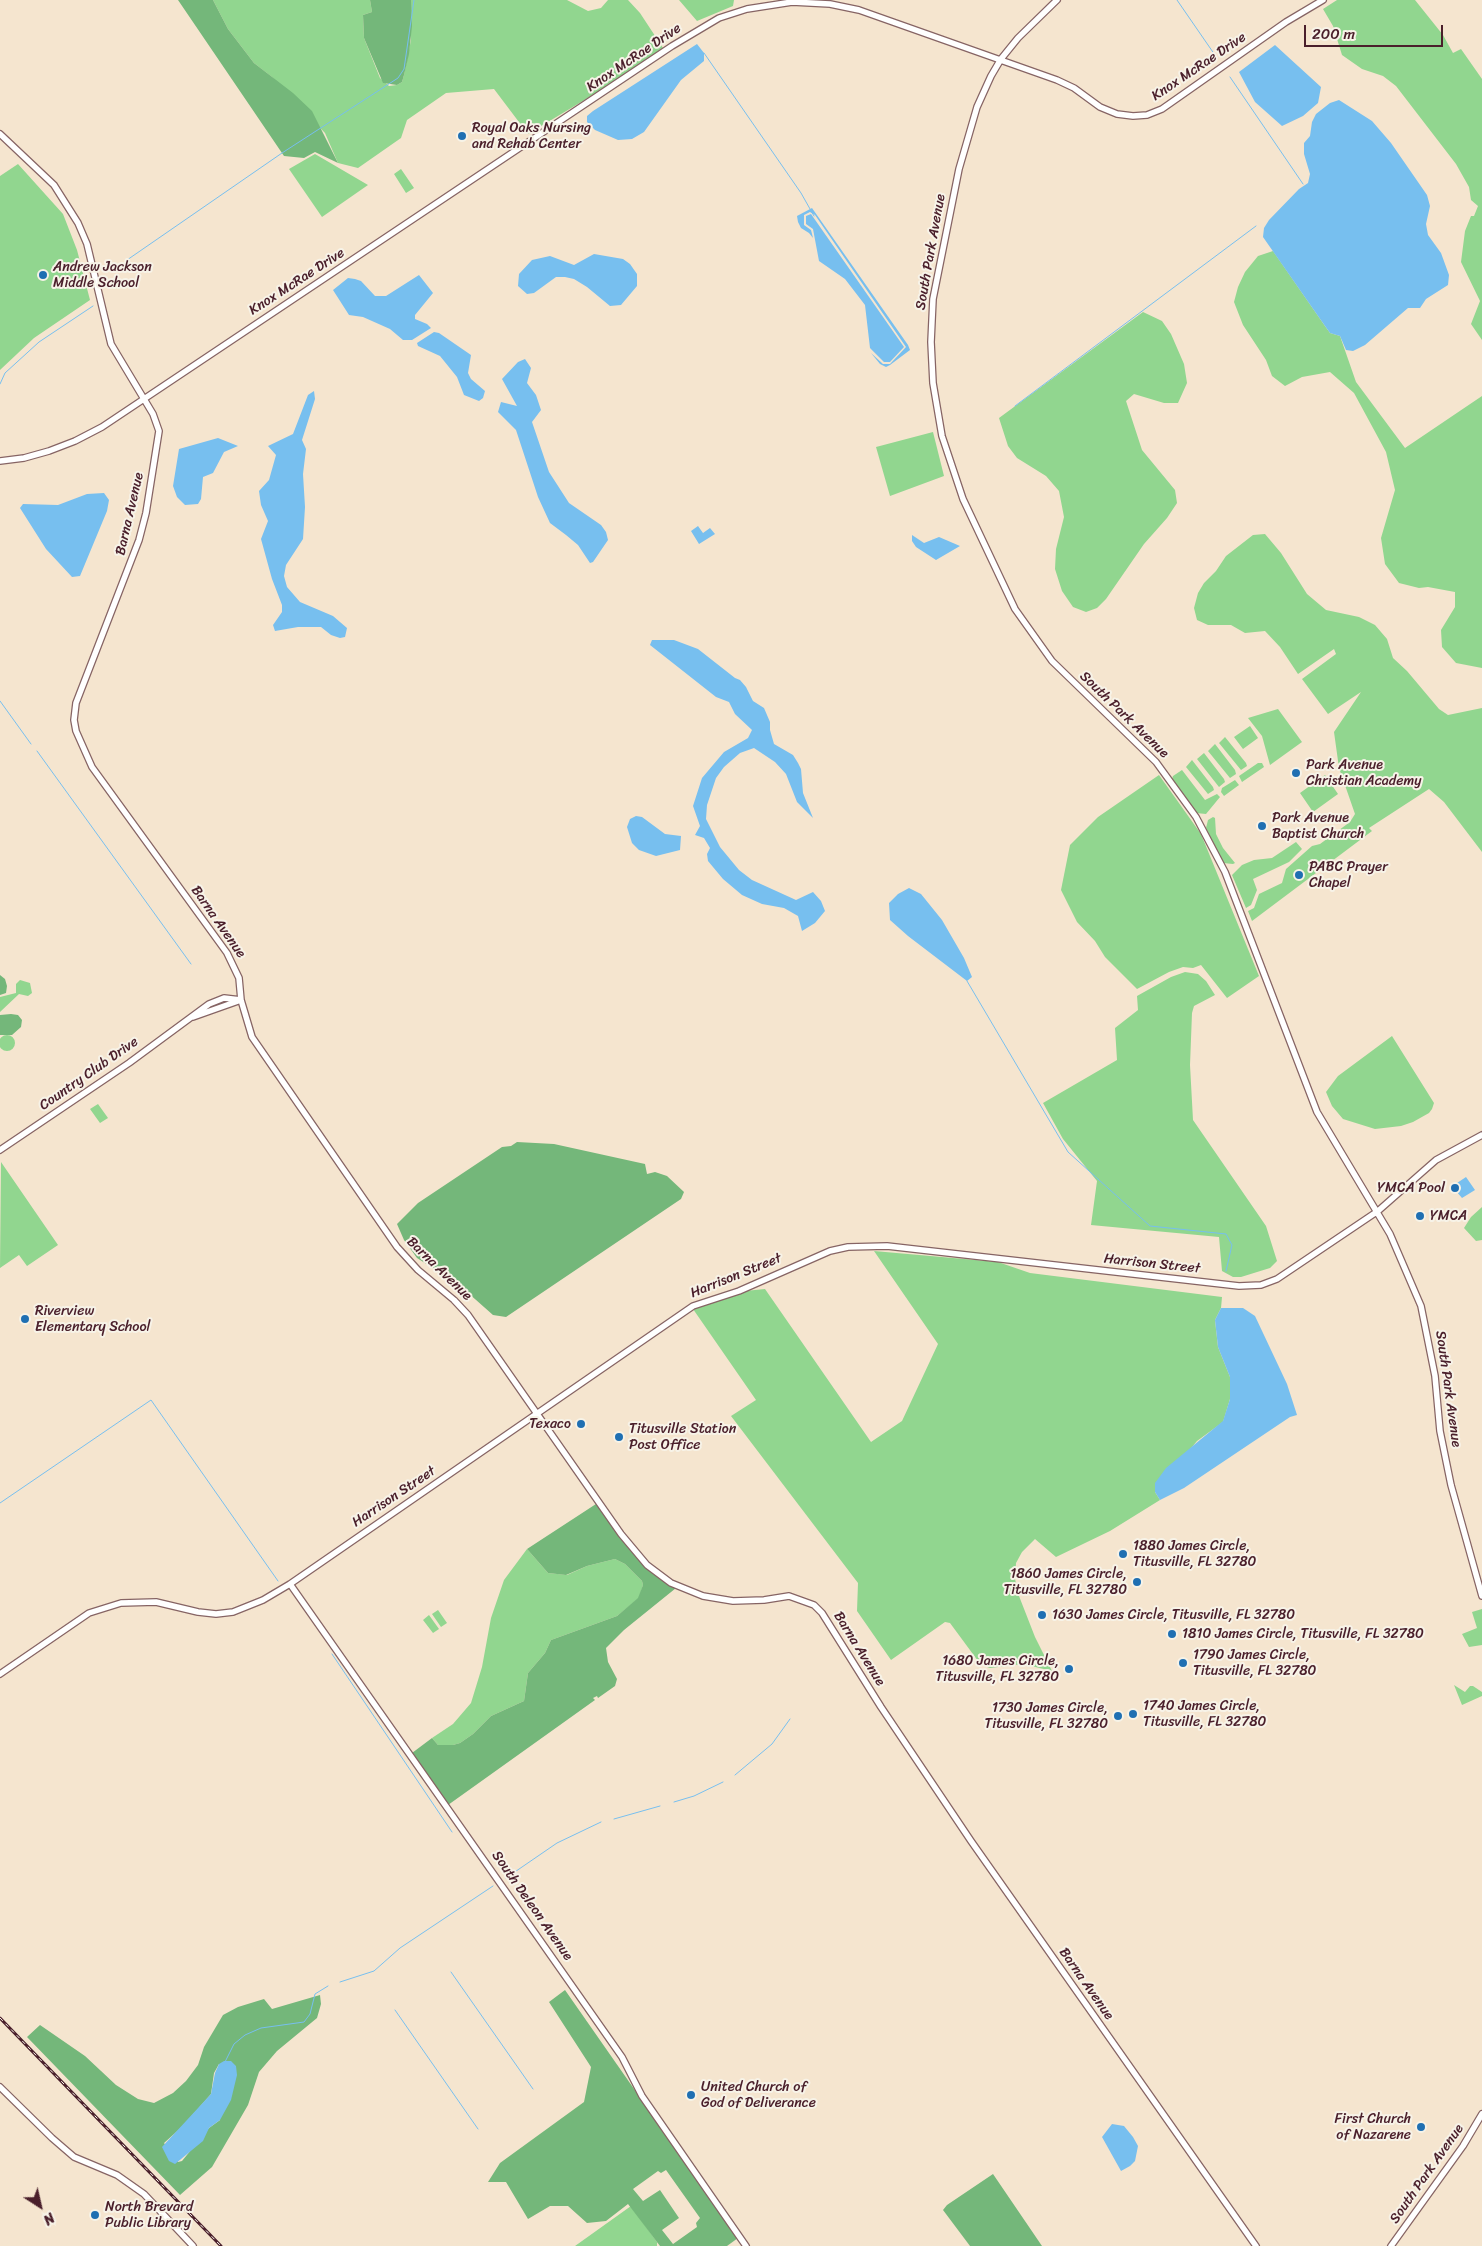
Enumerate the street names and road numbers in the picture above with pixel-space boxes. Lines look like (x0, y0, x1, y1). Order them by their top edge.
street label: Knox McRae Drive (584, 20, 684, 96)
street label: Knox McRae Drive (1149, 29, 1249, 105)
street label: South Park Avenue (913, 193, 949, 311)
street label: Knox McRae Drive (246, 245, 348, 319)
street label: Barna Avenue (112, 471, 148, 557)
street label: South Park Avenue (1076, 668, 1172, 762)
street label: Barna Avenue (187, 883, 249, 961)
street label: Country Club Drive (36, 1034, 142, 1114)
street label: Barna Avenue (403, 1234, 475, 1304)
street label: Harrison Street (688, 1250, 784, 1302)
street label: Harrison Street (1103, 1251, 1201, 1277)
street label: South Park Avenue (1432, 1330, 1464, 1448)
street label: Harrison Street (349, 1463, 439, 1531)
street label: Barna Avenue (829, 1609, 889, 1689)
street label: South Deleon Avenue (488, 1848, 576, 1964)
street label: Barna Avenue (1055, 1945, 1117, 2023)
street label: South Park Avenue (1386, 2121, 1468, 2227)

